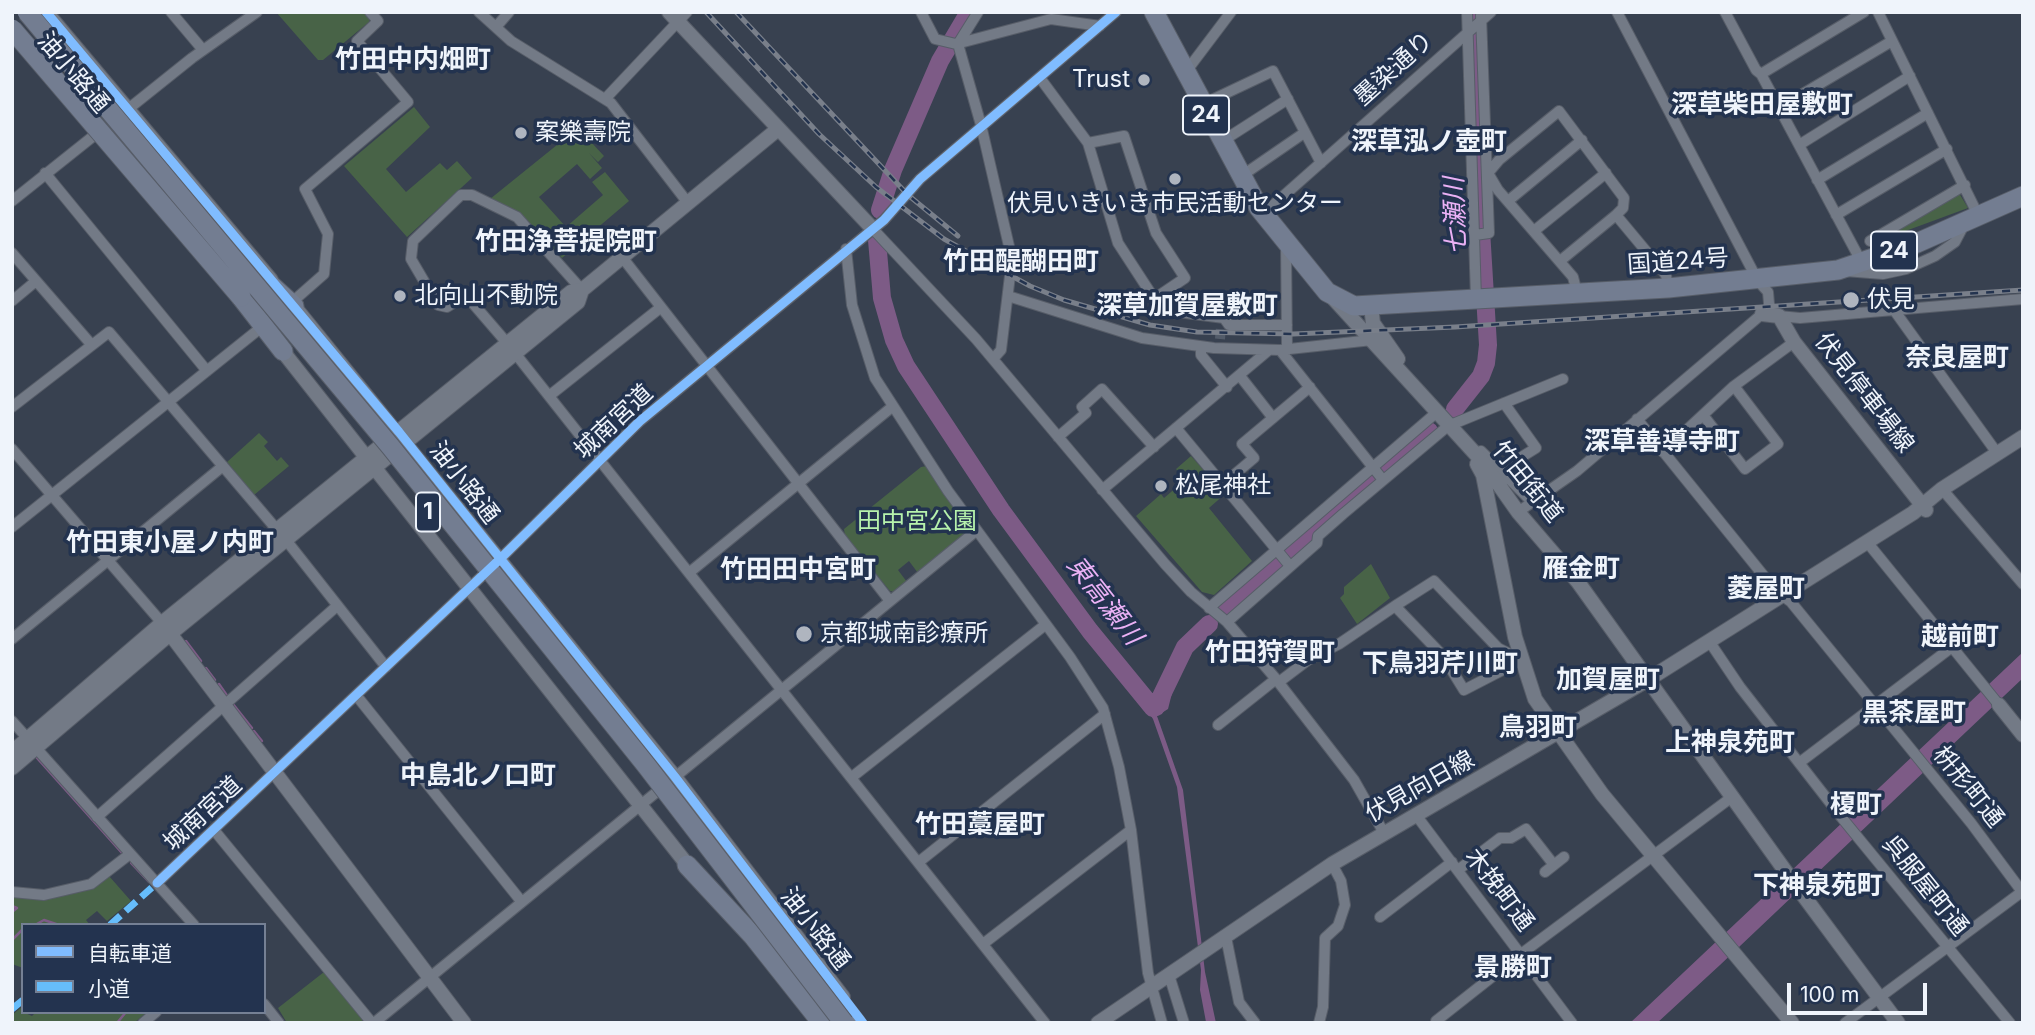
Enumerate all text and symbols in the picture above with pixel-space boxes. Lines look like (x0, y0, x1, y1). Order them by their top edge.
street label: 墨染通り (1349, 26, 1439, 112)
street label: 油小路通 (31, 27, 115, 119)
district label: 竹田中内畑町 (335, 44, 491, 76)
place label: Trust (1072, 66, 1130, 94)
marker: Trust (1136, 72, 1152, 88)
district label: 深草柴田屋敷町 (1671, 89, 1853, 121)
road number: 24 (1183, 96, 1229, 134)
place label: 案樂壽院 (535, 119, 631, 147)
marker: 案樂壽院 (513, 125, 529, 141)
district label: 深草泓ノ壺町 (1351, 126, 1507, 158)
marker: 伏見いきいき市民活動センター (1167, 171, 1183, 187)
water label: 七瀬川 (1439, 176, 1473, 256)
place label: 伏見いきいき市民活動センター (1007, 190, 1343, 218)
district label: 竹田浄菩提院町 (475, 226, 657, 258)
road number: 24 (1871, 232, 1917, 270)
street label: 国道24号 (1626, 244, 1730, 280)
district label: 竹田醍醐田町 (943, 246, 1099, 278)
place label: 北向山不動院 (414, 282, 558, 310)
place label: 伏見 (1867, 286, 1915, 314)
marker: 北向山不動院 (392, 288, 408, 304)
district label: 深草加賀屋敷町 (1096, 290, 1278, 322)
marker: 伏見 (1841, 290, 1861, 310)
street label: 伏見停車場線 (1808, 327, 1920, 459)
district label: 奈良屋町 (1905, 342, 2009, 374)
street label: 城南宮道 (569, 379, 659, 465)
district label: 深草善導寺町 (1584, 426, 1740, 458)
street label: 油小路通 (423, 436, 505, 530)
street label: 竹田街道 (1486, 436, 1568, 528)
place label: 松尾神社 (1175, 472, 1271, 500)
marker: 松尾神社 (1153, 478, 1169, 494)
road number: 1 (416, 492, 440, 532)
park label: 田中宮公園 (857, 508, 977, 536)
district label: 竹田東小屋ノ内町 (66, 527, 274, 559)
water label: 東高瀬川 (1060, 550, 1148, 652)
district label: 雁金町 (1542, 553, 1620, 585)
district label: 竹田田中宮町 (720, 554, 876, 586)
district label: 菱屋町 (1727, 573, 1805, 605)
place label: 京都城南診療所 (820, 620, 988, 648)
district label: 越前町 (1921, 621, 1999, 653)
marker: 京都城南診療所 (794, 624, 814, 644)
district label: 竹田狩賀町 (1205, 637, 1335, 669)
district label: 下鳥羽芹川町 (1362, 648, 1518, 680)
district label: 加賀屋町 (1556, 664, 1660, 696)
district label: 黒茶屋町 (1862, 697, 1966, 729)
district label: 鳥羽町 (1499, 712, 1577, 744)
district label: 上神泉苑町 (1665, 727, 1795, 759)
street label: 枡形町通 (1927, 741, 2009, 833)
street label: 伏見向日線 (1361, 745, 1479, 829)
district label: 中島北ノ口町 (400, 760, 556, 792)
street label: 城南宮道 (158, 771, 248, 857)
district label: 榎町 (1830, 789, 1882, 821)
district label: 竹田藁屋町 (915, 809, 1045, 841)
street label: 呉服屋町通 (1876, 830, 1974, 942)
street label: 木挽町通 (1459, 843, 1539, 937)
district label: 下神泉苑町 (1753, 870, 1883, 902)
street label: 油小路通 (774, 882, 856, 976)
legend (21, 923, 266, 1014)
text: 自転車道 (88, 941, 172, 966)
district label: 景勝町 (1474, 952, 1552, 984)
scale bar (1790, 968, 1930, 1012)
text: 小道 (88, 976, 130, 1001)
text: 100 m (1800, 982, 1859, 1007)

